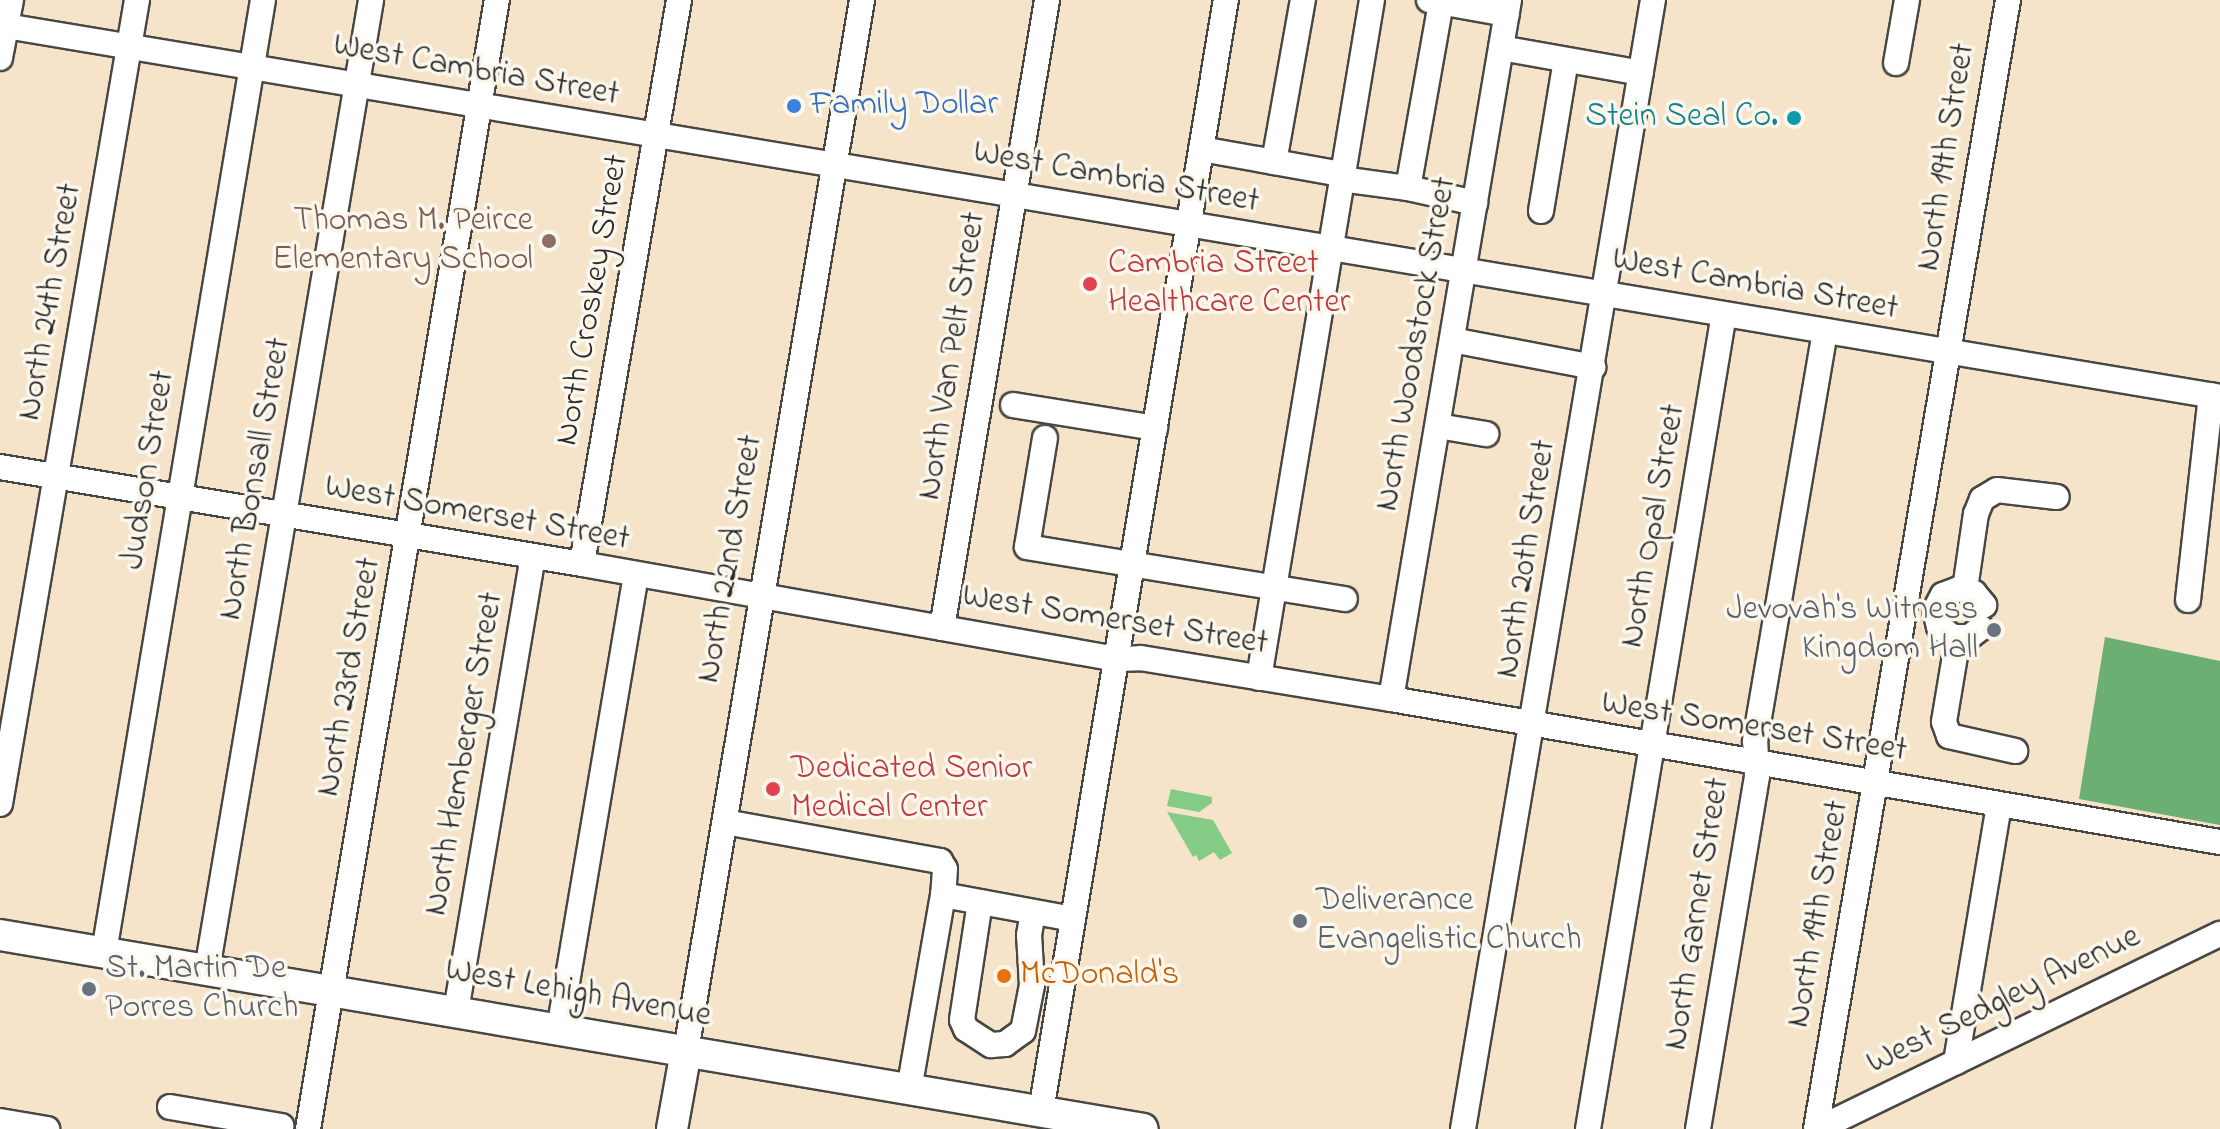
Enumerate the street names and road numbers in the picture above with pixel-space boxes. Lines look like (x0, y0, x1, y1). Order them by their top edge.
street label: West Cambria Street (330, 26, 622, 116)
street label: North 19th Street (1909, 40, 1985, 274)
street label: West Cambria Street (970, 133, 1262, 223)
street label: North Croskey Street (547, 151, 639, 449)
street label: North Woodstock Street (1368, 174, 1466, 514)
street label: North 24th Street (10, 180, 92, 424)
street label: North Van Pelt Street (910, 209, 996, 503)
street label: West Cambria Street (1609, 240, 1901, 330)
street label: North Bonsall Street (211, 335, 301, 623)
street label: Judson Street (113, 368, 185, 572)
street label: North Opal Street (1613, 401, 1695, 651)
street label: North 22nd Street (689, 432, 773, 686)
street label: North 20th Street (1488, 437, 1566, 681)
street label: West Somerset Street (321, 467, 633, 561)
street label: North 23rd Street (309, 554, 391, 800)
street label: West Somerset Street (959, 577, 1271, 665)
street label: North Hemberger Street (416, 589, 514, 919)
street label: West Somerset Street (1598, 684, 1910, 772)
street label: North Garnet Street (1656, 775, 1740, 1053)
street label: North 19th Street (1779, 797, 1859, 1031)
street label: West Sedgley Avenue (1861, 917, 2147, 1085)
street label: West Lehigh Avenue (442, 951, 714, 1037)

